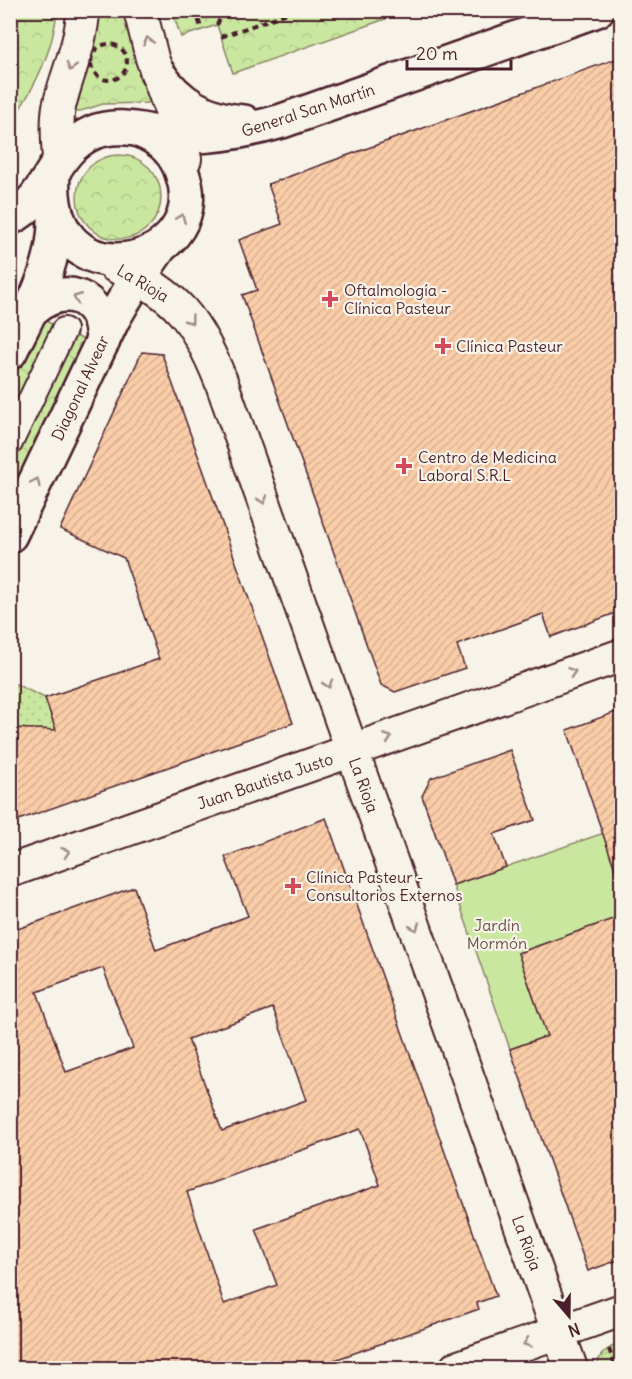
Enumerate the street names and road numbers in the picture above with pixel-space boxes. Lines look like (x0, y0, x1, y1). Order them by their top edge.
street label: General San Martín (239, 79, 377, 141)
street label: La Rioja (113, 260, 173, 306)
street label: Diagonal Alvear (47, 332, 113, 444)
street label: Juan Bautista Justo (195, 748, 335, 814)
street label: La Rioja (345, 755, 383, 815)
street label: La Rioja (508, 1213, 546, 1273)

